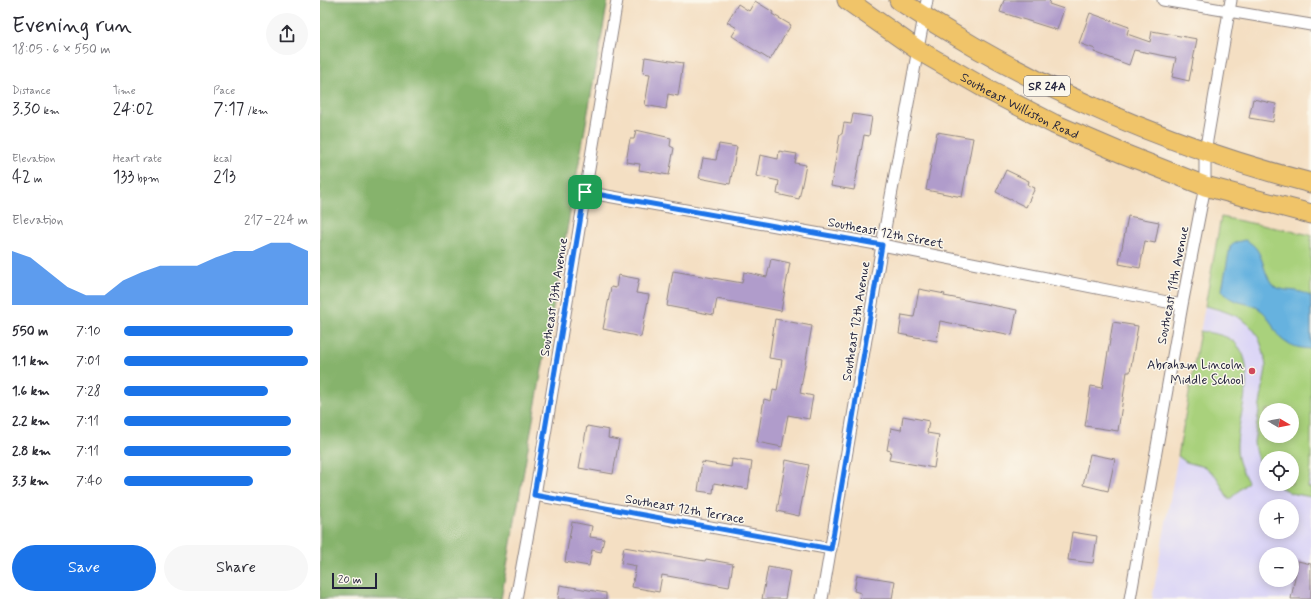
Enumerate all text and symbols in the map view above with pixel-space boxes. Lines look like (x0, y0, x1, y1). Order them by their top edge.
text: Evening run (12, 12, 132, 40)
button: share (266, 13, 308, 55)
text: 18:05 · 6 × 550 m (12, 41, 111, 58)
street label: Southeast Williston Road (957, 69, 1081, 144)
road number: SR 24A (1024, 76, 1070, 96)
text: Distance (12, 84, 51, 98)
text: Time (113, 84, 136, 98)
text: Pace (213, 84, 235, 98)
text: 3.30 (12, 98, 41, 120)
text: 24:02 (113, 98, 154, 120)
text: 7:17 (213, 98, 244, 120)
text: km (41, 104, 60, 118)
text: /km (244, 104, 268, 118)
text: Elevation (12, 152, 55, 166)
text: Heart rate (113, 152, 162, 166)
text: kcal (213, 152, 232, 166)
text: 42 (12, 166, 31, 188)
text: 133 (113, 166, 134, 188)
text: 213 (213, 166, 236, 188)
text: m (31, 172, 43, 186)
text: bpm (134, 172, 160, 186)
pin (568, 175, 602, 209)
icon: arrive (574, 181, 596, 203)
text: Elevation (12, 212, 63, 229)
text: 217–224 m (244, 212, 308, 229)
street label: Southeast 12th Street (826, 214, 946, 253)
street label: Southeast 11th Avenue (1154, 225, 1193, 346)
street label: Southeast 13th Avenue (537, 237, 572, 358)
street label: Southeast 12th Avenue (839, 260, 874, 382)
text: 550 m (12, 323, 48, 340)
text: 7:10 (76, 323, 101, 340)
text: 1.1 km (12, 353, 49, 370)
text: 7:01 (76, 353, 100, 370)
place label: Abraham Lincoln Middle School (1147, 357, 1244, 389)
marker: Abraham Lincoln Middle School (1247, 366, 1257, 376)
text: 1.6 km (12, 383, 50, 400)
text: 7:28 (76, 383, 101, 400)
north arrow (1259, 403, 1299, 443)
map controls (1259, 403, 1299, 587)
text: 2.2 km (12, 413, 50, 430)
text: 7:11 (76, 413, 99, 430)
text: 2.8 km (12, 443, 51, 460)
text: 7:11 (76, 443, 99, 460)
button: locate (1259, 451, 1299, 491)
text: 3.3 km (12, 473, 49, 490)
text: 7:40 (76, 473, 102, 490)
street label: Southeast 12th Terrace (624, 491, 746, 528)
button: + (1259, 499, 1299, 539)
button: Save (12, 545, 156, 591)
button: Share (164, 545, 308, 591)
button: − (1259, 547, 1299, 587)
scale bar (332, 571, 377, 590)
text: 20 m (338, 573, 361, 587)

